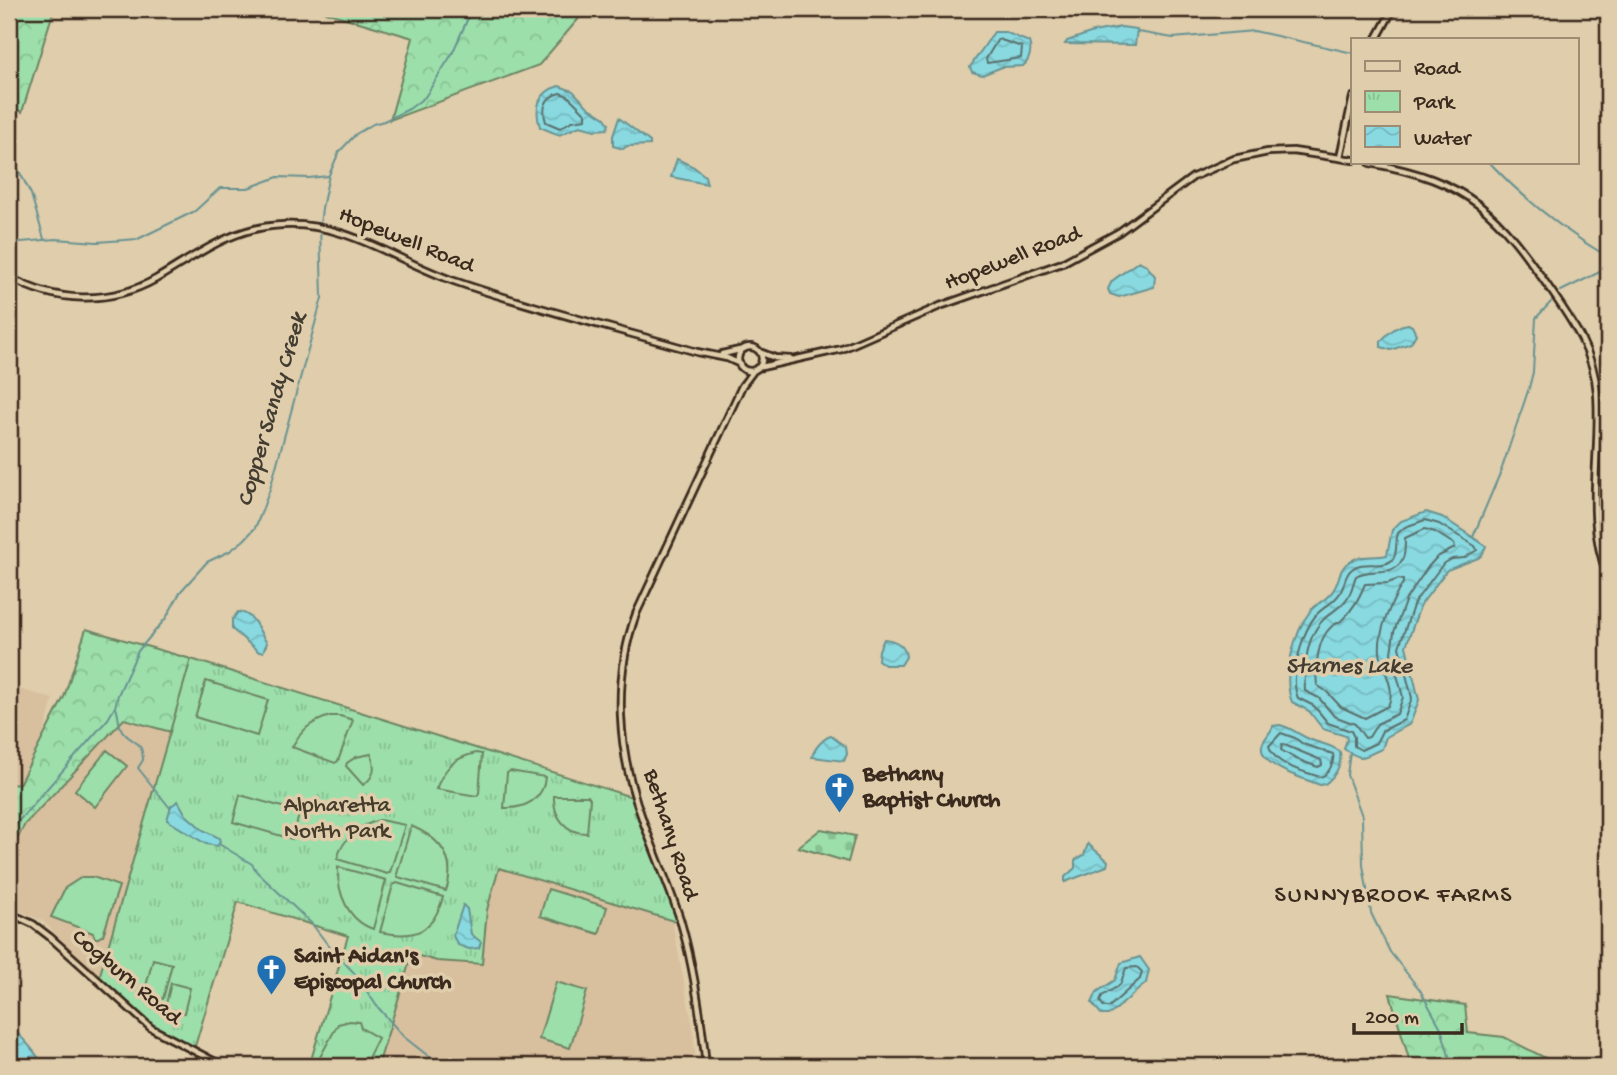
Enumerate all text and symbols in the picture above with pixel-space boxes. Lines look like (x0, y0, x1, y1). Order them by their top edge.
legend (1351, 38, 1578, 164)
text: Road (1414, 58, 1462, 83)
text: Park (1413, 92, 1457, 117)
text: Water (1414, 128, 1472, 153)
street label: Hopewell Road (334, 202, 479, 281)
street label: Hopewell Road (941, 220, 1086, 297)
water label: Copper Sandy Creek (231, 308, 315, 510)
water label: Starnes Lake (1286, 653, 1414, 682)
place label: Bethany Baptist Church (862, 762, 1001, 815)
street label: Bethany Road (636, 765, 704, 905)
church icon: Bethany Baptist Church (823, 771, 857, 815)
park label: Alpharetta North Park (284, 793, 393, 846)
district label: SUNNYBROOK FARMS (1275, 882, 1513, 911)
street label: Cogburn Road (66, 924, 188, 1033)
place label: Saint Aidan's Episcopal Church (294, 944, 452, 997)
church icon: Saint Aidan's Episcopal Church (254, 953, 288, 997)
scale bar (1354, 991, 1463, 1035)
text: 200 m (1365, 1007, 1419, 1032)

